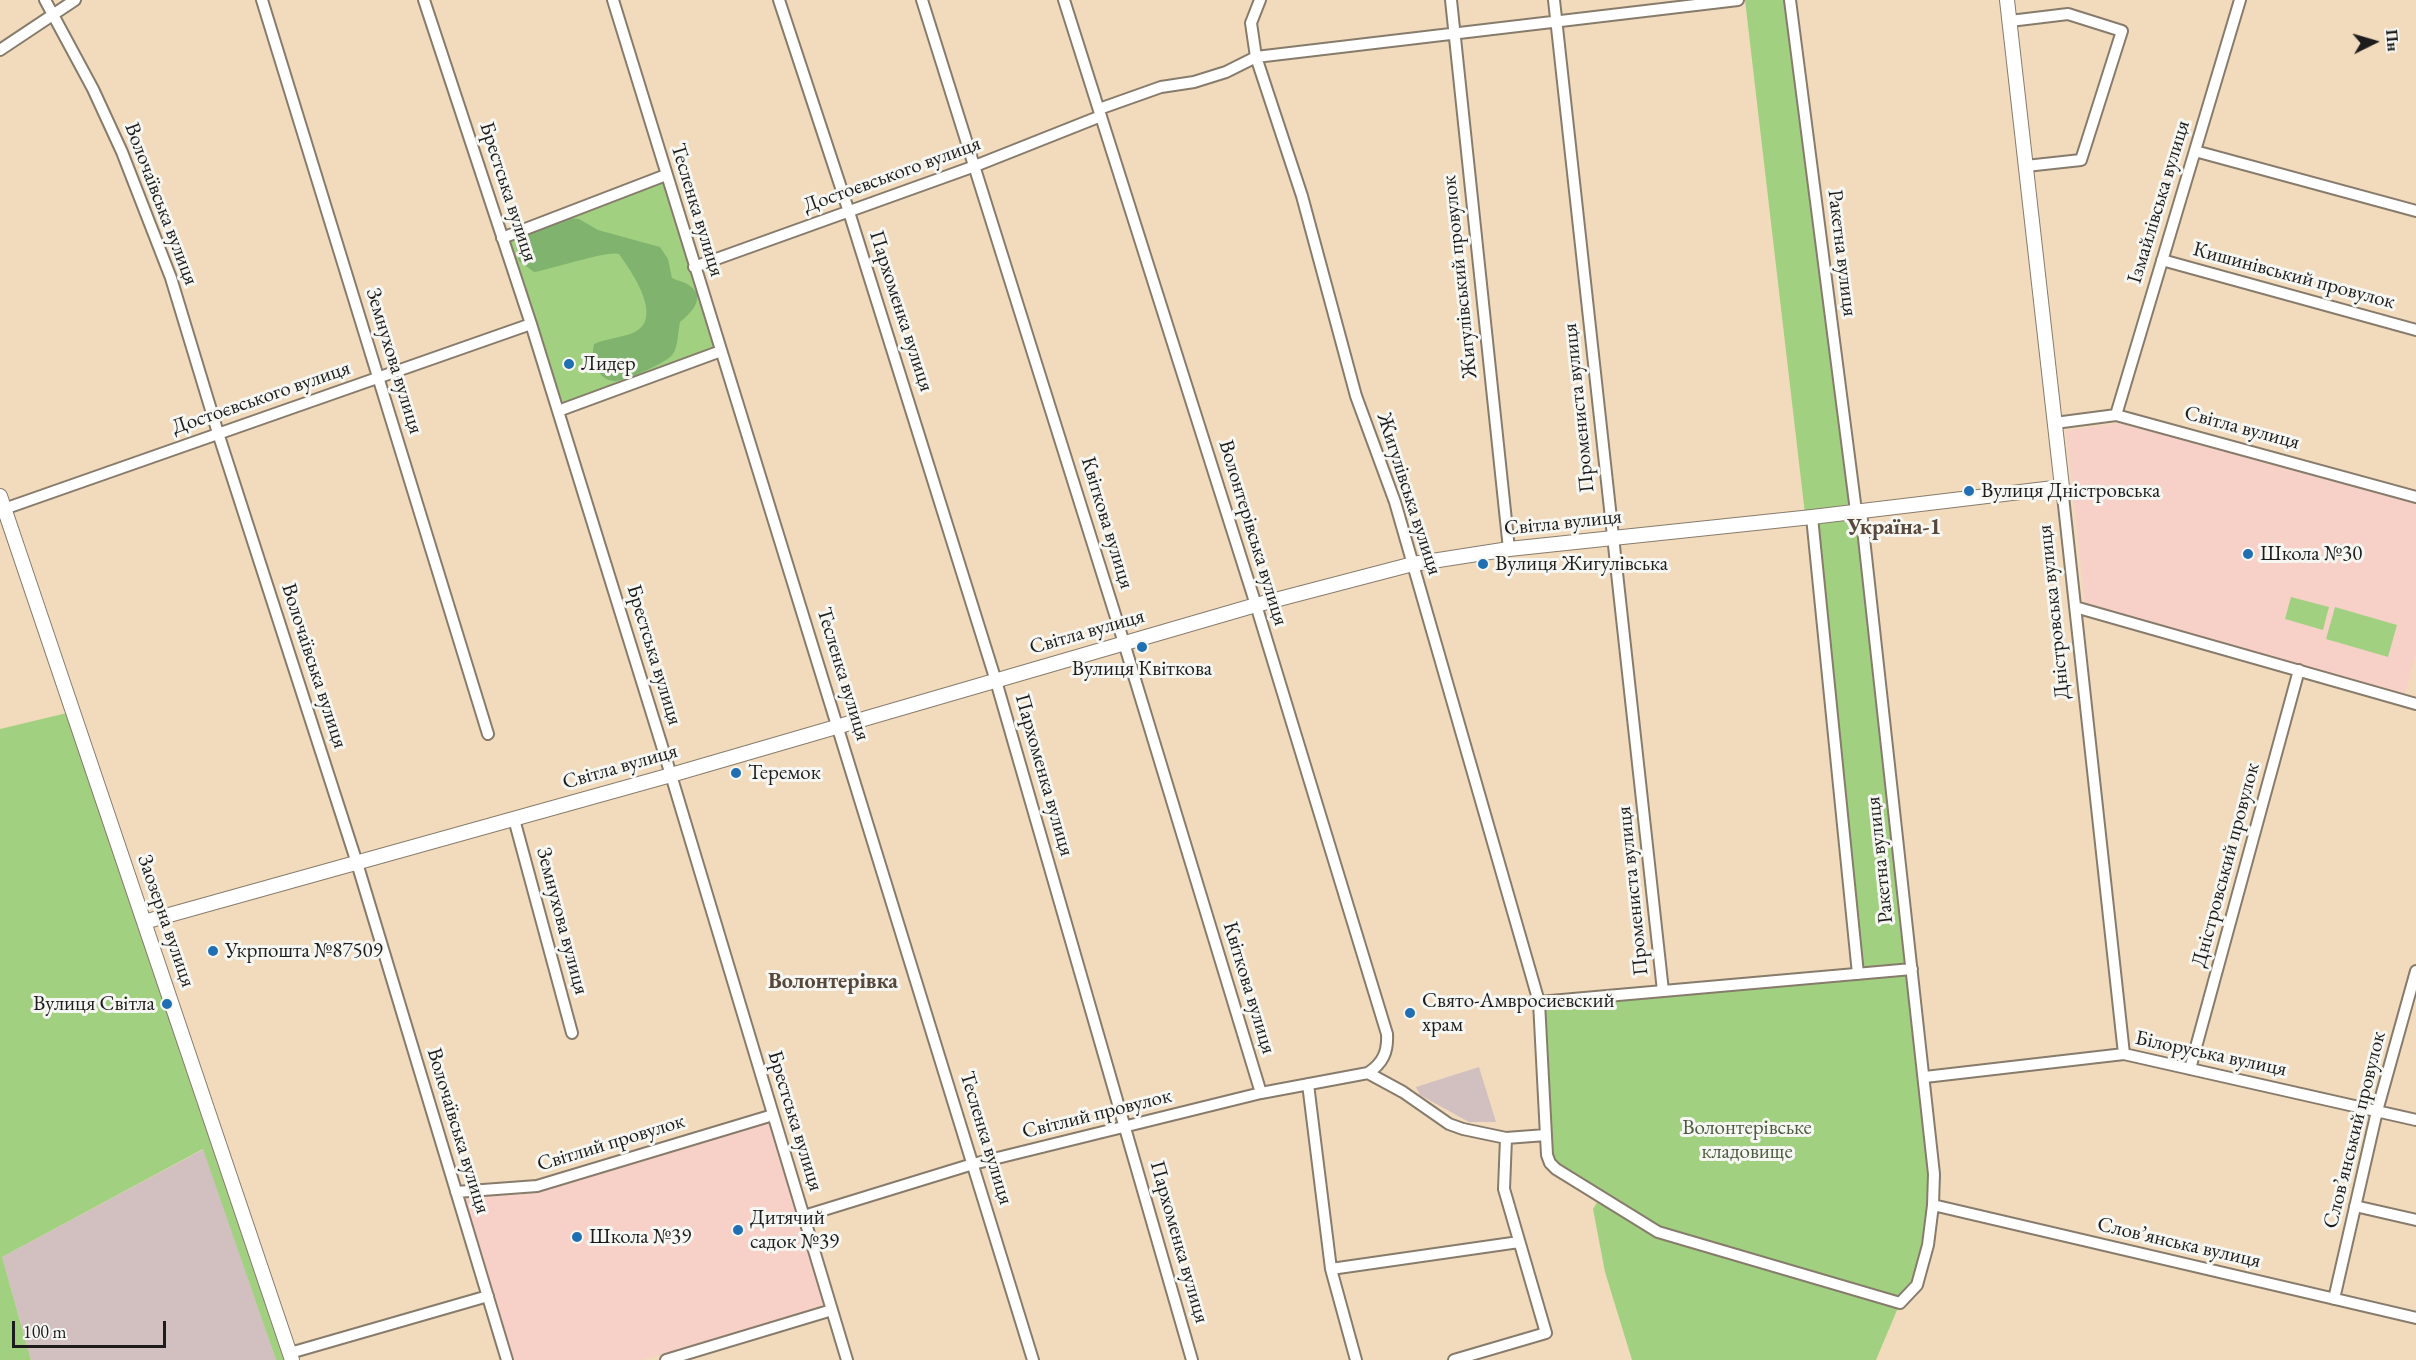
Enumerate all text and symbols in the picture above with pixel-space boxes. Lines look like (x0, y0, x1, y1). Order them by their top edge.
north arrow (2344, 12, 2404, 72)
text: Пн (2381, 29, 2404, 52)
street label: Ізмайлівська вулиця (2122, 117, 2196, 287)
street label: Волочаївська вулиця (118, 119, 204, 289)
street label: Брестська вулиця (474, 119, 542, 265)
street label: Достоєвського вулиця (800, 131, 984, 219)
street label: Тесленка вулиця (665, 140, 729, 280)
street label: Жигулівський провулок (1437, 174, 1483, 380)
street label: Ракетна вулиця (1822, 188, 1862, 318)
street label: Пархоменка вулиця (863, 227, 939, 395)
street label: Кишинівський провулок (2190, 237, 2398, 315)
street label: Земнухова вулиця (360, 285, 428, 437)
street label: Промениста вулиця (1558, 322, 1600, 494)
place label: Лидер (581, 351, 636, 377)
street label: Достоєвського вулиця (168, 356, 354, 440)
marker: Лидер (562, 357, 576, 371)
street label: Світла вулиця (2182, 401, 2302, 455)
street label: Жигулівська вулиця (1371, 410, 1447, 578)
street label: Волонтерівська вулиця (1213, 437, 1293, 629)
street label: Квіткова вулиця (1075, 454, 1139, 592)
place label: Вулиця Дністровська (1981, 478, 2160, 504)
marker: Вулиця Дністровська (1962, 484, 1976, 498)
street label: Світла вулиця (1503, 504, 1623, 542)
district label: Україна-1 (1847, 515, 1941, 541)
street label: Дністровська вулиця (2032, 523, 2076, 701)
place label: Школа №30 (2260, 541, 2362, 567)
marker: Школа №30 (2241, 547, 2255, 561)
place label: Вулиця Жигулівська (1495, 551, 1668, 577)
marker: Вулиця Жигулівська (1476, 557, 1490, 571)
street label: Волочаївська вулиця (275, 580, 353, 752)
street label: Брестська вулиця (621, 582, 687, 728)
street label: Тесленка вулиця (811, 604, 875, 744)
street label: Світла вулиця (1027, 604, 1147, 660)
marker: Вулиця Квіткова (1135, 640, 1149, 654)
place label: Вулиця Квіткова (1072, 656, 1212, 682)
street label: Пархоменка вулиця (1009, 691, 1079, 859)
street label: Світла вулиця (560, 739, 680, 795)
place label: Теремок (748, 760, 821, 786)
street label: Дністровський провулок (2187, 760, 2265, 970)
marker: Теремок (729, 766, 743, 780)
street label: Ракетна вулиця (1861, 795, 1899, 925)
street label: Промениста вулиця (1612, 805, 1654, 977)
street label: Земнухова вулиця (530, 845, 594, 997)
street label: Заозерна вулиця (132, 851, 200, 991)
street label: Квіткова вулиця (1217, 919, 1281, 1057)
place label: Укрпошта №87509 (225, 938, 383, 964)
marker: Укрпошта №87509 (206, 944, 220, 958)
district label: Волонтерівка (768, 969, 898, 995)
place label: Свято-Амвросиевский храм (1422, 988, 1615, 1038)
place label: Вулиця Світла (33, 991, 155, 1017)
marker: Вулиця Світла (160, 997, 174, 1011)
marker: Свято-Амвросиевский храм (1403, 1006, 1417, 1020)
street label: Білоруська вулиця (2133, 1026, 2289, 1082)
street label: Слов’янський провулок (2318, 1029, 2392, 1231)
street label: Волочаївська вулиця (421, 1045, 495, 1217)
street label: Брестська вулиця (762, 1048, 828, 1194)
street label: Тесленка вулиця (954, 1068, 1018, 1208)
street label: Світлий провулок (1020, 1083, 1174, 1145)
street label: Світлий провулок (534, 1109, 688, 1177)
park label: Волонтерівське кладовище (1682, 1115, 1812, 1165)
street label: Пархоменка вулиця (1144, 1158, 1214, 1326)
place label: Дитячий садок №39 (750, 1205, 839, 1255)
street label: Слов’янська вулиця (2095, 1212, 2263, 1274)
marker: Дитячий садок №39 (731, 1223, 745, 1237)
place label: Школа №39 (589, 1224, 691, 1250)
marker: Школа №39 (570, 1230, 584, 1244)
scale bar (15, 1309, 170, 1347)
text: 100 m (23, 1320, 67, 1343)

